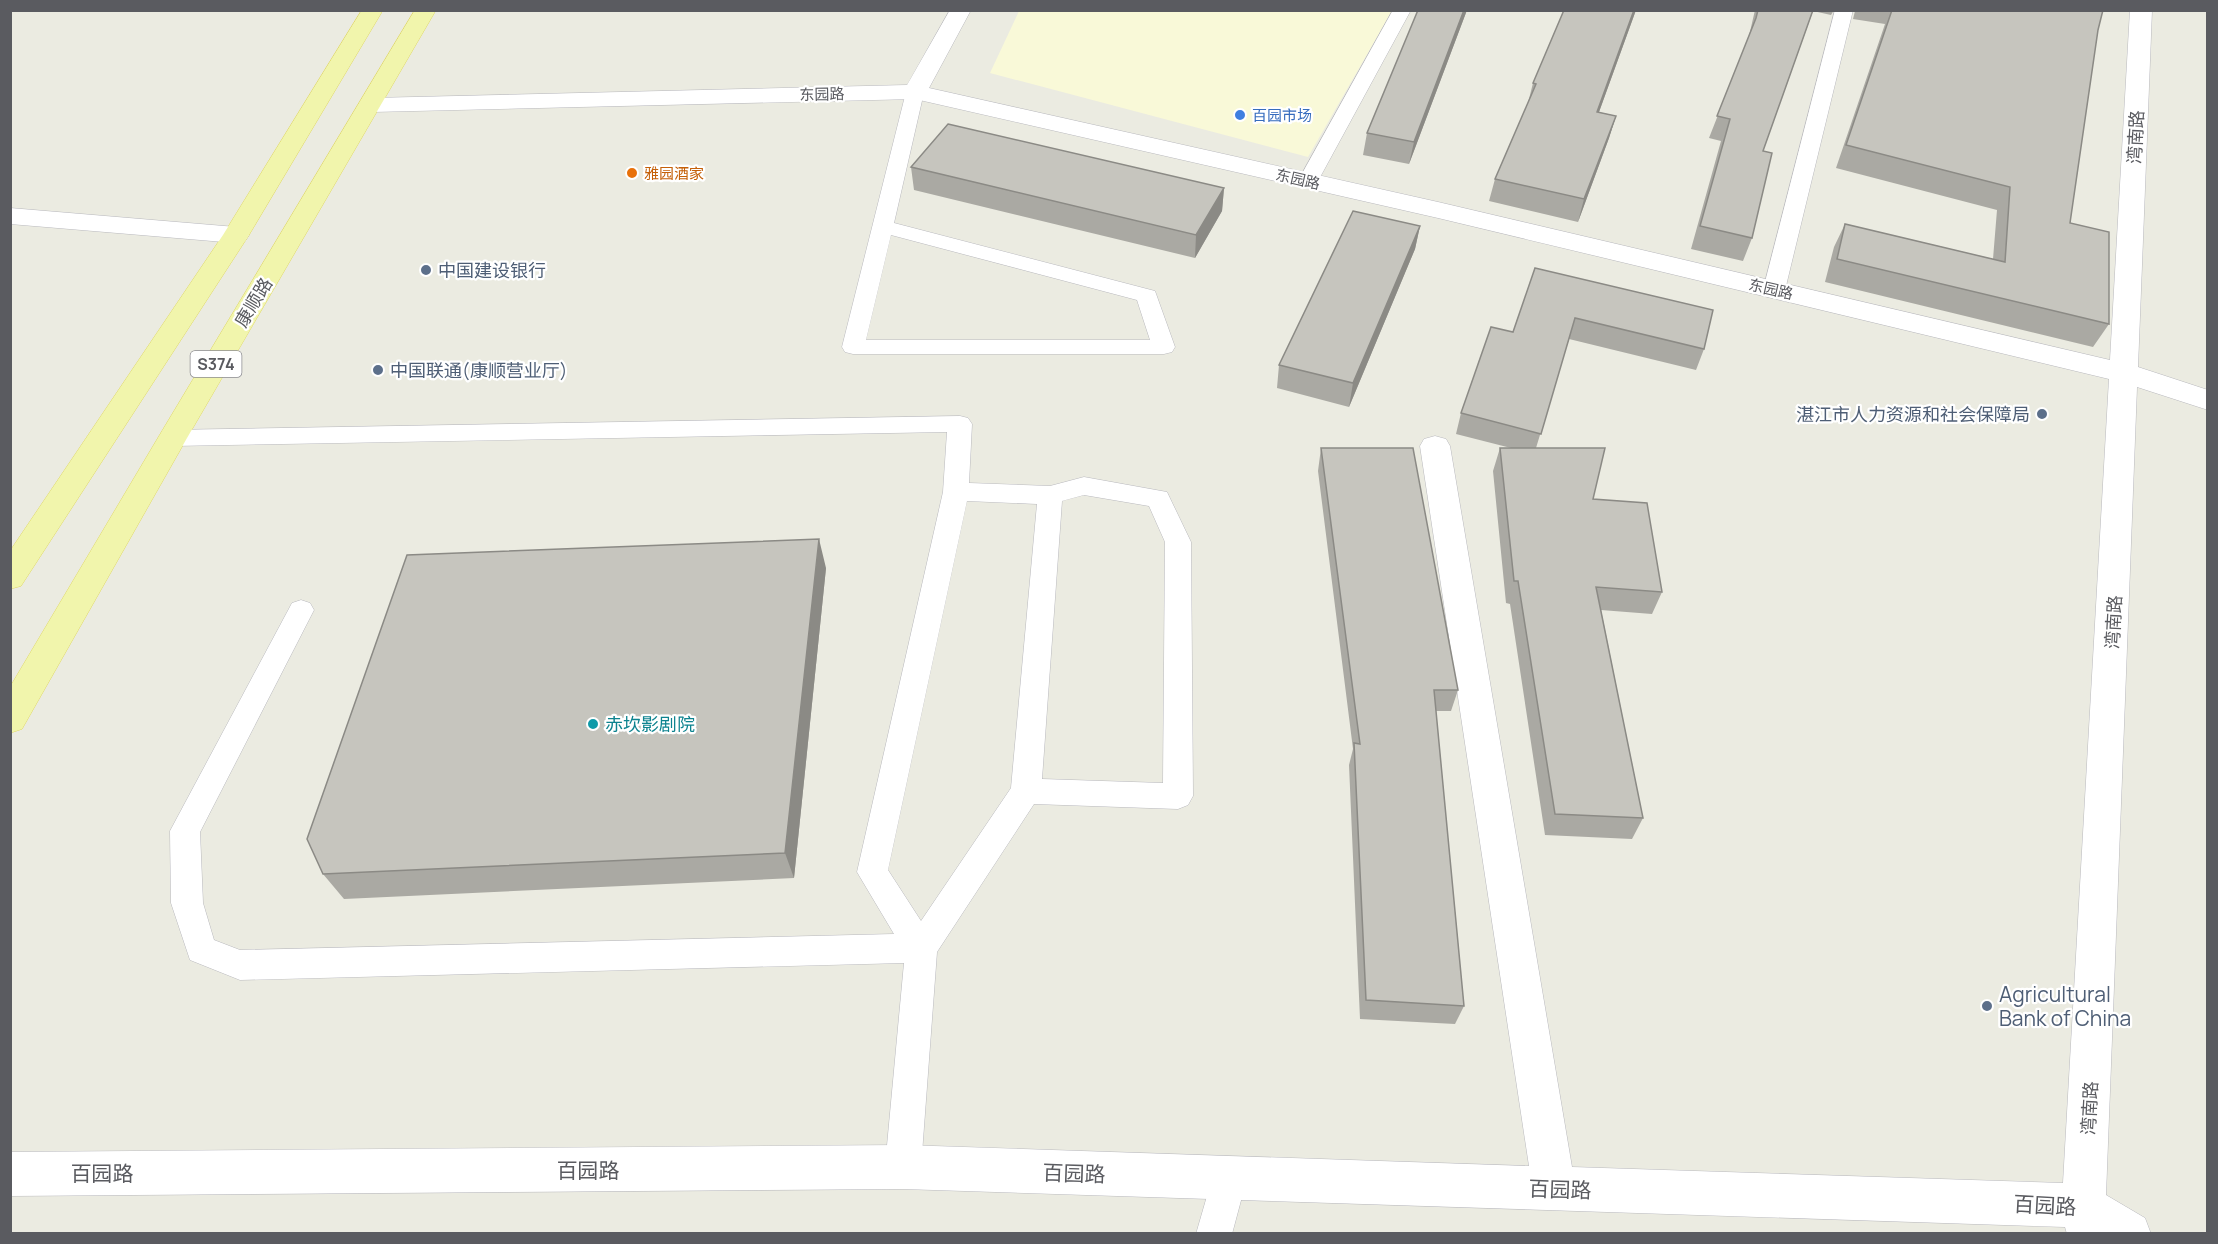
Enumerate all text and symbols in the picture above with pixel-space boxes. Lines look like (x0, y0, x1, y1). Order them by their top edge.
street label: 东园路 (799, 83, 845, 105)
place label: 百园市场 (1252, 105, 1312, 126)
marker: 百园市场 (1233, 108, 1247, 122)
street label: 湾南路 (2122, 109, 2148, 165)
place label: 雅园酒家 (644, 163, 704, 184)
street label: 东园路 (1274, 164, 1322, 194)
marker: 雅园酒家 (625, 166, 639, 180)
place label: 中国建设银行 (438, 258, 546, 282)
marker: 中国建设银行 (419, 263, 433, 277)
street label: 康顺路 (229, 273, 277, 331)
street label: 东园路 (1747, 274, 1795, 304)
road number: S374 (190, 351, 242, 377)
place label: 中国联通(康顺营业厅) (390, 358, 567, 382)
marker: 中国联通(康顺营业厅) (371, 363, 385, 377)
place label: 湛江市人力资源和社会保障局 (1796, 402, 2030, 426)
marker: 湛江市人力资源和社会保障局 (2035, 407, 2049, 421)
street label: 湾南路 (2100, 594, 2126, 650)
place label: 赤坎影剧院 (605, 712, 695, 736)
marker: 赤坎影剧院 (586, 717, 600, 731)
place label: Agricultural Bank of China (1999, 980, 2131, 1032)
marker: Agricultural Bank of China (1980, 999, 1994, 1013)
street label: 湾南路 (2076, 1080, 2102, 1136)
street label: 百园路 (557, 1156, 620, 1184)
street label: 百园路 (1042, 1158, 1106, 1188)
street label: 百园路 (71, 1159, 134, 1187)
street label: 百园路 (1528, 1174, 1592, 1204)
street label: 百园路 (2013, 1189, 2077, 1221)

